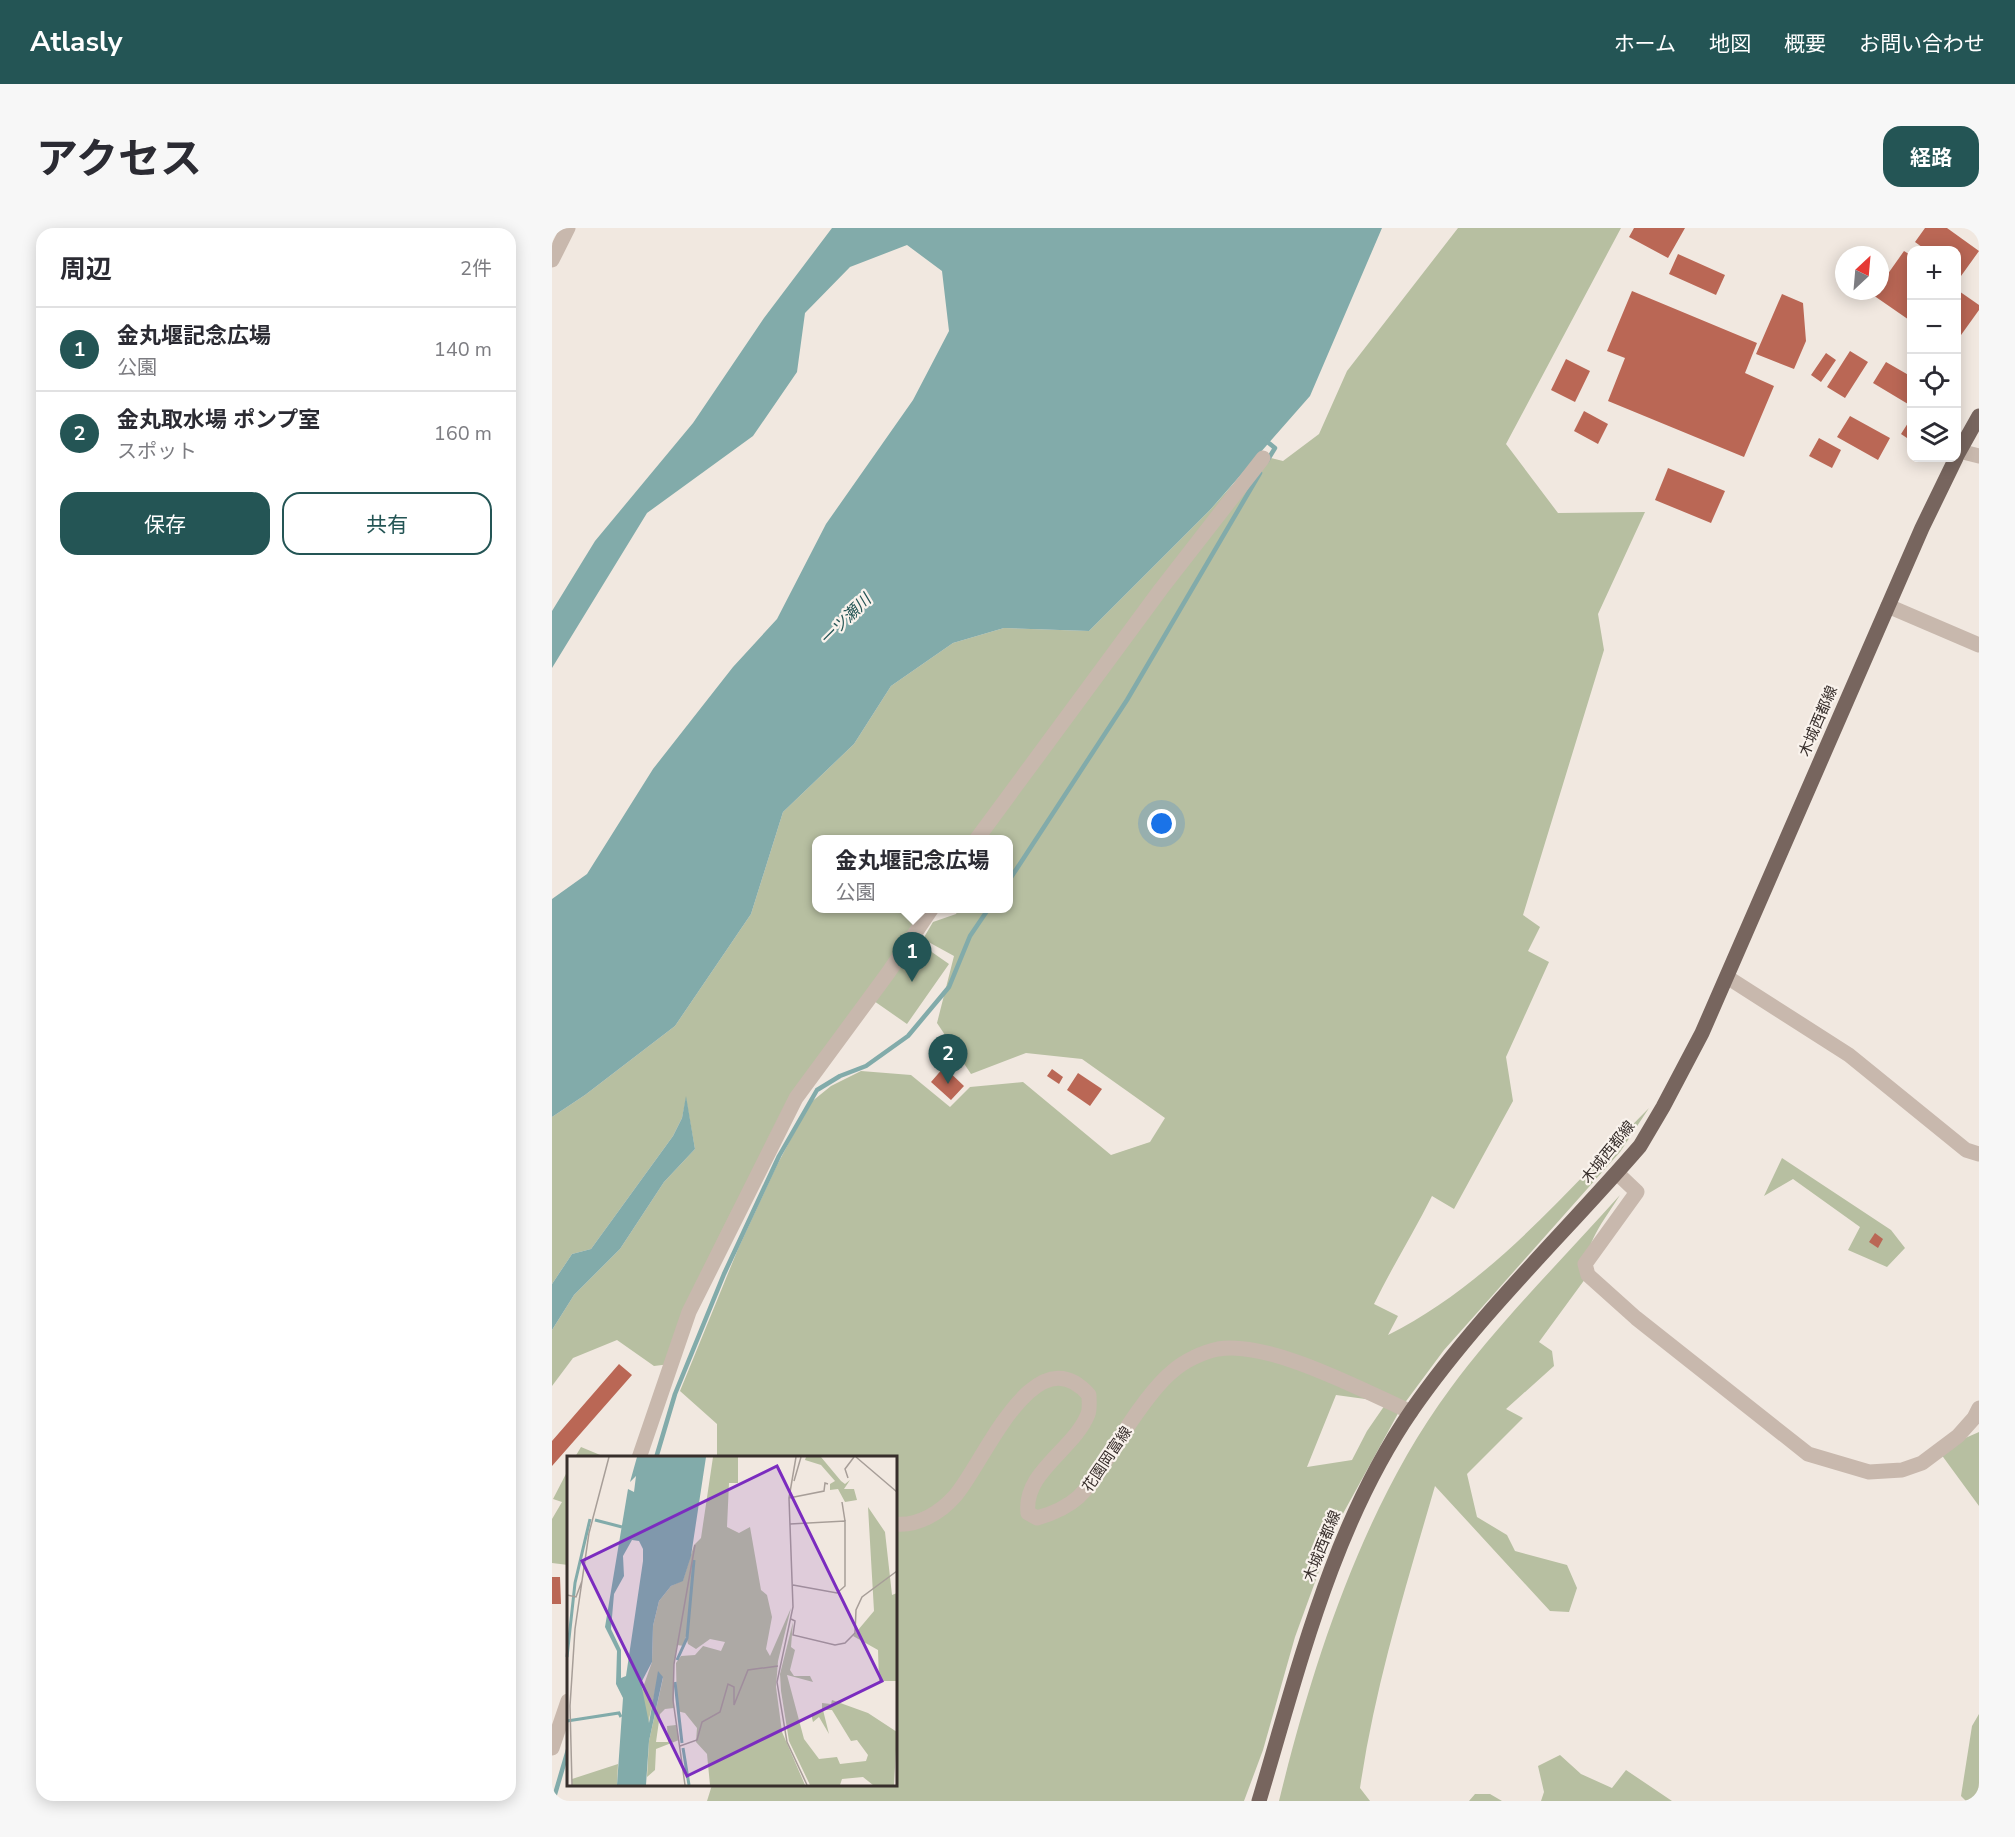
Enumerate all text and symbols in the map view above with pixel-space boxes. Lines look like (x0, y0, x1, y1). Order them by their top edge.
text: Atlasly (30, 23, 122, 61)
text: ホーム (1614, 30, 1676, 58)
text: 地図 (1709, 30, 1751, 58)
text: 概要 (1784, 30, 1826, 58)
text: お問い合わせ (1859, 30, 1985, 58)
button: 経路 (1883, 126, 1979, 187)
text: アクセス (36, 131, 202, 188)
north arrow (1835, 246, 1889, 300)
map controls (1907, 246, 1961, 462)
button: + (1907, 246, 1961, 300)
text: 周辺 (60, 252, 112, 287)
text: 2件 (460, 255, 492, 282)
button: − (1907, 300, 1961, 354)
text: 金丸堰記念広場 (117, 321, 271, 351)
text: 1 (74, 336, 86, 363)
text: 140 m (434, 336, 492, 363)
text: 公園 (117, 354, 157, 381)
button: locate (1907, 354, 1961, 408)
text: 金丸取水場 ポンプ室 (117, 405, 320, 435)
button: layers (1907, 408, 1961, 462)
text: 2 (74, 420, 86, 447)
text: 160 m (434, 420, 492, 447)
text: スポット (117, 438, 197, 465)
button: 保存 (60, 492, 270, 555)
button: 共有 (282, 492, 492, 555)
water label: 一ツ瀬川 (815, 588, 878, 650)
street label: 木城西都線 (1794, 683, 1842, 759)
your location (1147, 809, 1176, 838)
popup (812, 835, 1013, 913)
text: 金丸堰記念広場 (835, 846, 990, 876)
text: 公園 (835, 879, 875, 906)
pin: 1 (892, 932, 932, 982)
pin: 2 (928, 1034, 968, 1084)
street label: 木城西都線 (1577, 1117, 1639, 1187)
street label: 花園岡富線 (1078, 1422, 1136, 1496)
inset map (567, 1456, 897, 1786)
street label: 木城西都線 (1299, 1507, 1345, 1585)

